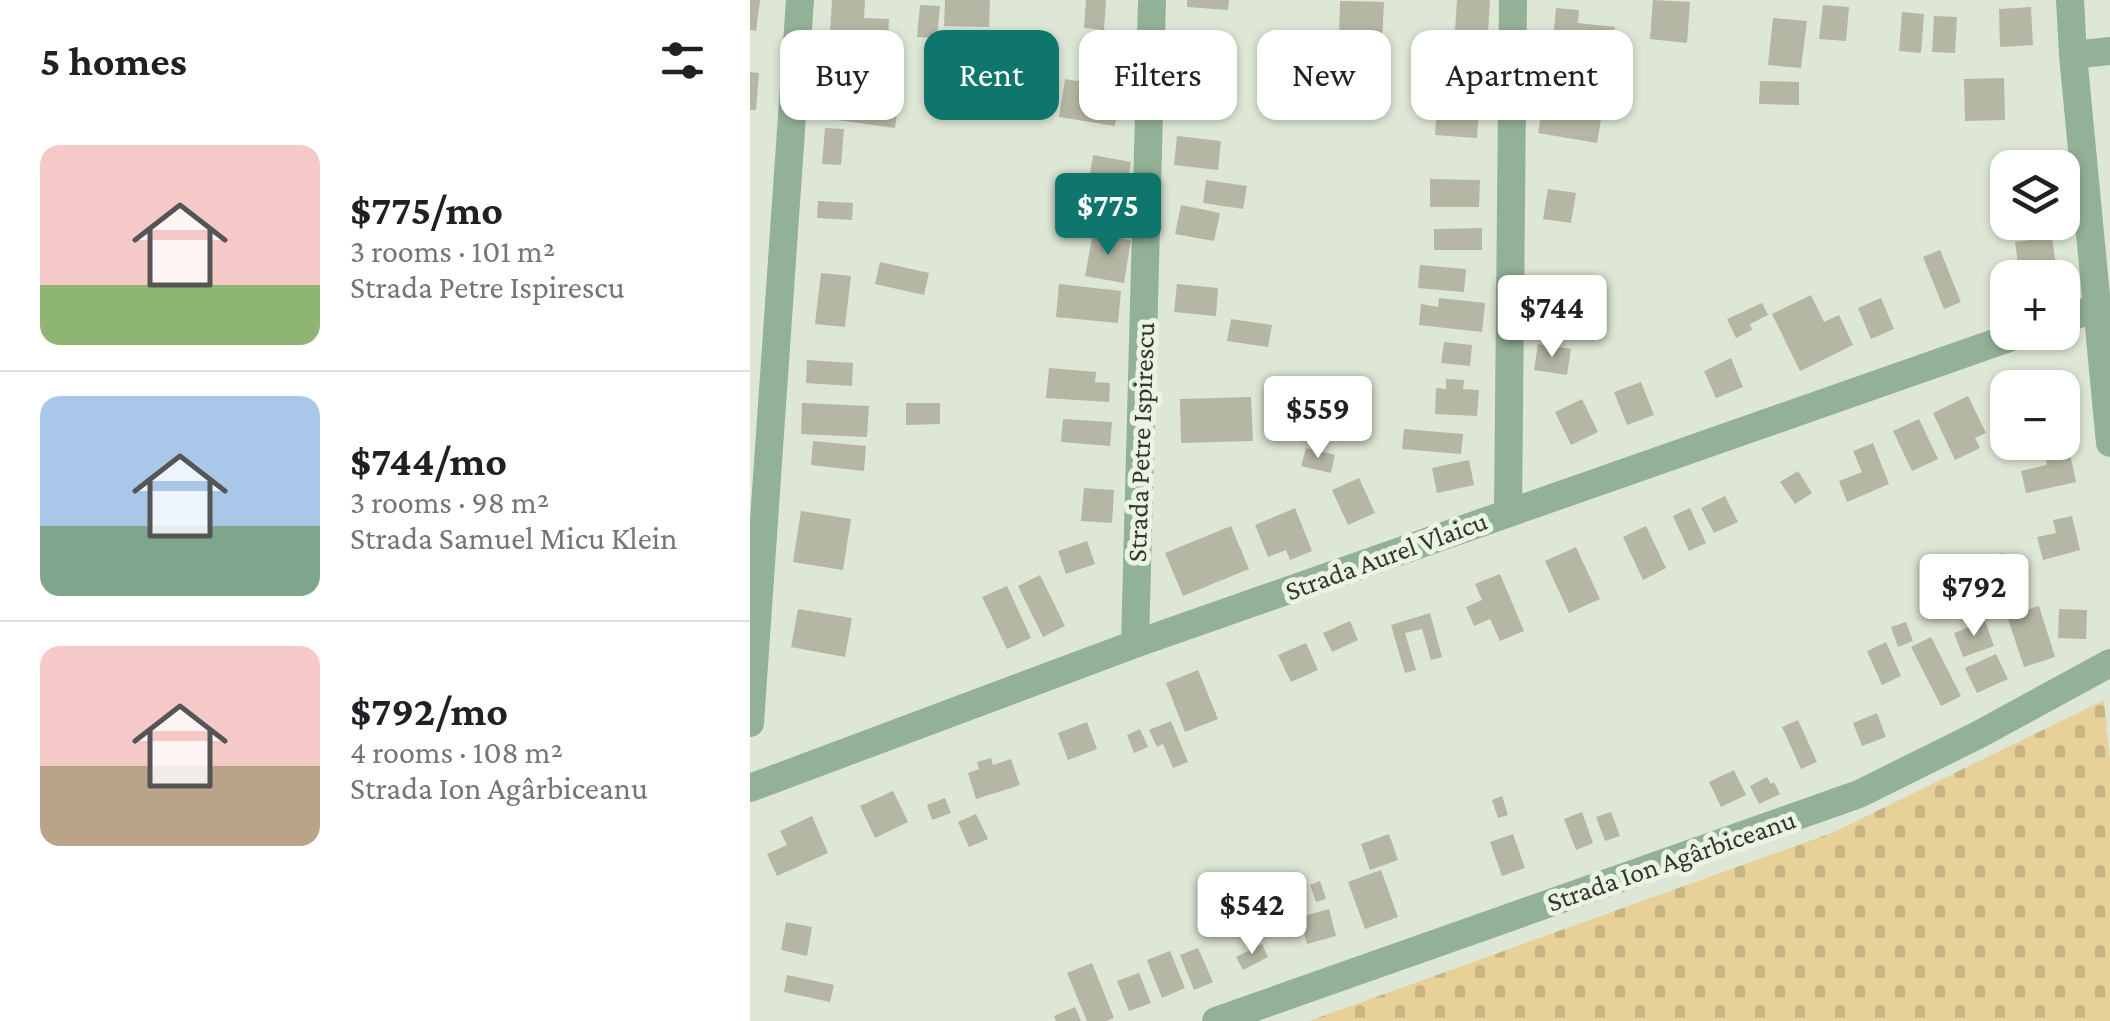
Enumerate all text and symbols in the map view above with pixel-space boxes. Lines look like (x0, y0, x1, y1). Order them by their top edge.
chip: Buy (780, 30, 904, 120)
chip: Rent (924, 30, 1059, 120)
chip: Filters (1079, 30, 1237, 120)
chip: New (1257, 30, 1391, 120)
chip: Apartment (1411, 30, 1633, 120)
icon: filters (655, 33, 710, 88)
text: 5 homes (40, 37, 187, 84)
map controls (1990, 150, 2080, 460)
button: layers (1990, 150, 2080, 240)
pin: $775 (1049, 173, 1167, 258)
icon: home (120, 185, 240, 305)
text: $775/mo (350, 186, 503, 233)
text: $775 (1077, 187, 1139, 223)
text: 3 rooms · 101 m² (350, 233, 555, 269)
button: + (1990, 260, 2080, 350)
text: Strada Petre Ispirescu (350, 269, 625, 305)
pin: $744 (1493, 275, 1611, 360)
text: $744 (1520, 289, 1584, 325)
street label: Strada Petre Ispirescu (1121, 321, 1160, 563)
button: − (1990, 370, 2080, 460)
pin: $559 (1259, 376, 1377, 461)
text: $559 (1286, 390, 1350, 426)
icon: home (120, 436, 240, 556)
text: $744/mo (350, 437, 507, 484)
text: 3 rooms · 98 m² (350, 484, 549, 520)
street label: Strada Aurel Vlaicu (1281, 505, 1491, 606)
text: Strada Samuel Micu Klein (350, 520, 677, 556)
pin: $792 (1915, 554, 2033, 639)
text: $792 (1942, 568, 2006, 604)
icon: home (120, 686, 240, 806)
text: $792/mo (350, 687, 508, 734)
text: 4 rooms · 108 m² (350, 734, 563, 770)
text: Strada Ion Agârbiceanu (350, 770, 648, 806)
street label: Strada Ion Agârbiceanu (1543, 803, 1800, 918)
pin: $542 (1193, 872, 1311, 957)
text: $542 (1220, 886, 1284, 922)

